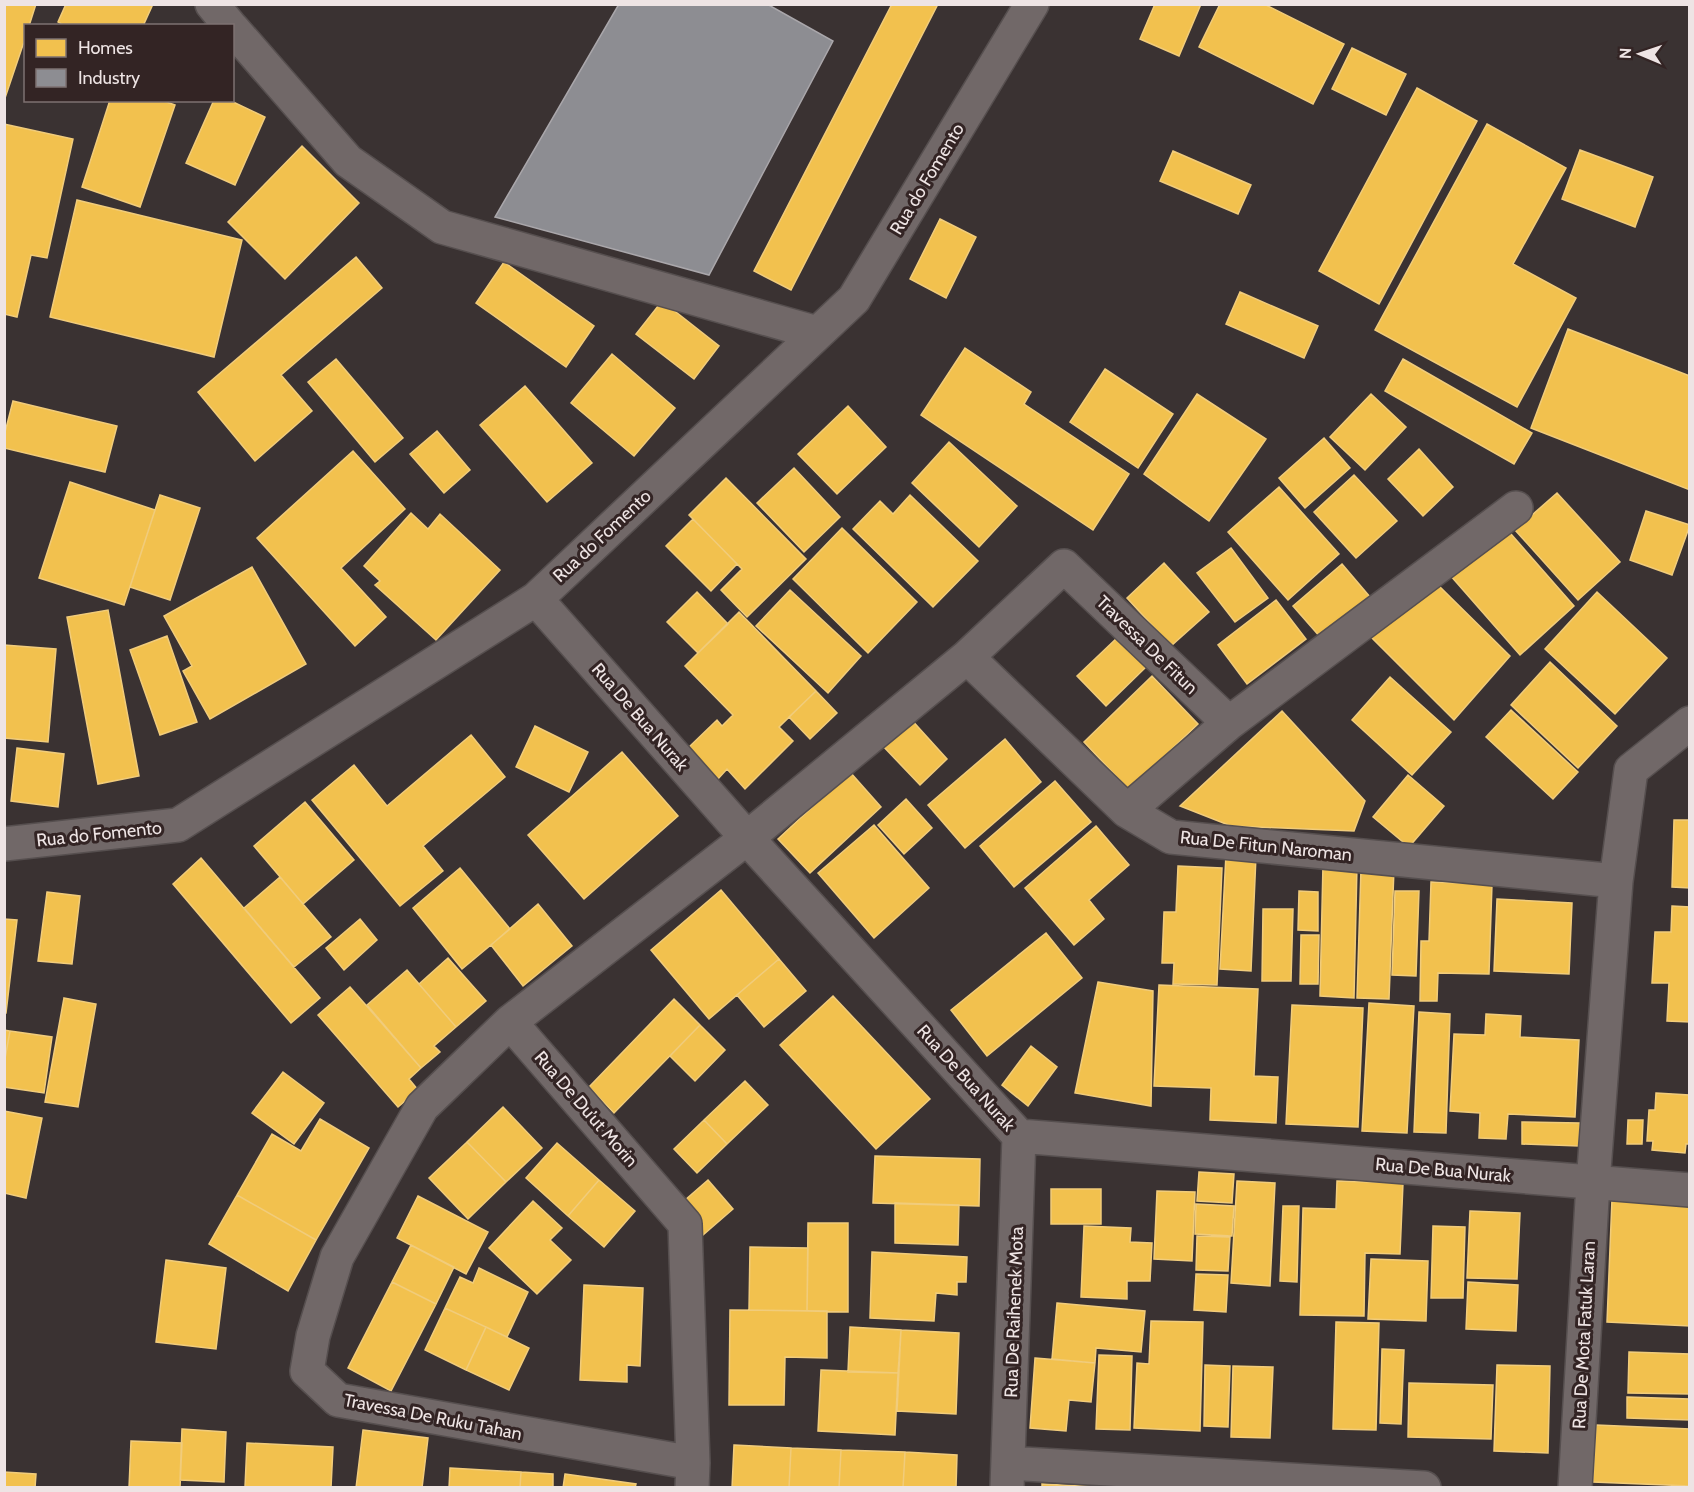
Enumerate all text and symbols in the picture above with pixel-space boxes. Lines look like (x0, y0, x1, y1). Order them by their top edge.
legend (24, 24, 234, 102)
north arrow (1610, 24, 1670, 84)
text: Homes (78, 37, 133, 59)
text: N (1616, 48, 1635, 59)
text: Industry (78, 67, 140, 89)
street label: Rua do Fomento (885, 119, 969, 239)
street label: Rua do Fomento (548, 485, 656, 587)
street label: Travessa De Fitun (1092, 591, 1202, 699)
street label: Rua De Bua Nurak (587, 658, 694, 776)
street label: Rua do Fomento (35, 816, 163, 852)
street label: Rua De Fitun Naroman (1179, 826, 1353, 866)
street label: Rua De Bua Nurak (912, 1020, 1020, 1137)
street label: Rua De Du’ut Morin (530, 1047, 642, 1171)
street label: Rua De Bua Nurak (1374, 1153, 1513, 1187)
street label: Rua De Raihenek Mota (1000, 1226, 1028, 1398)
street label: Rua De Mota Fatuk Laran (1568, 1240, 1600, 1430)
street label: Travessa De Ruku Tahan (342, 1389, 524, 1445)

